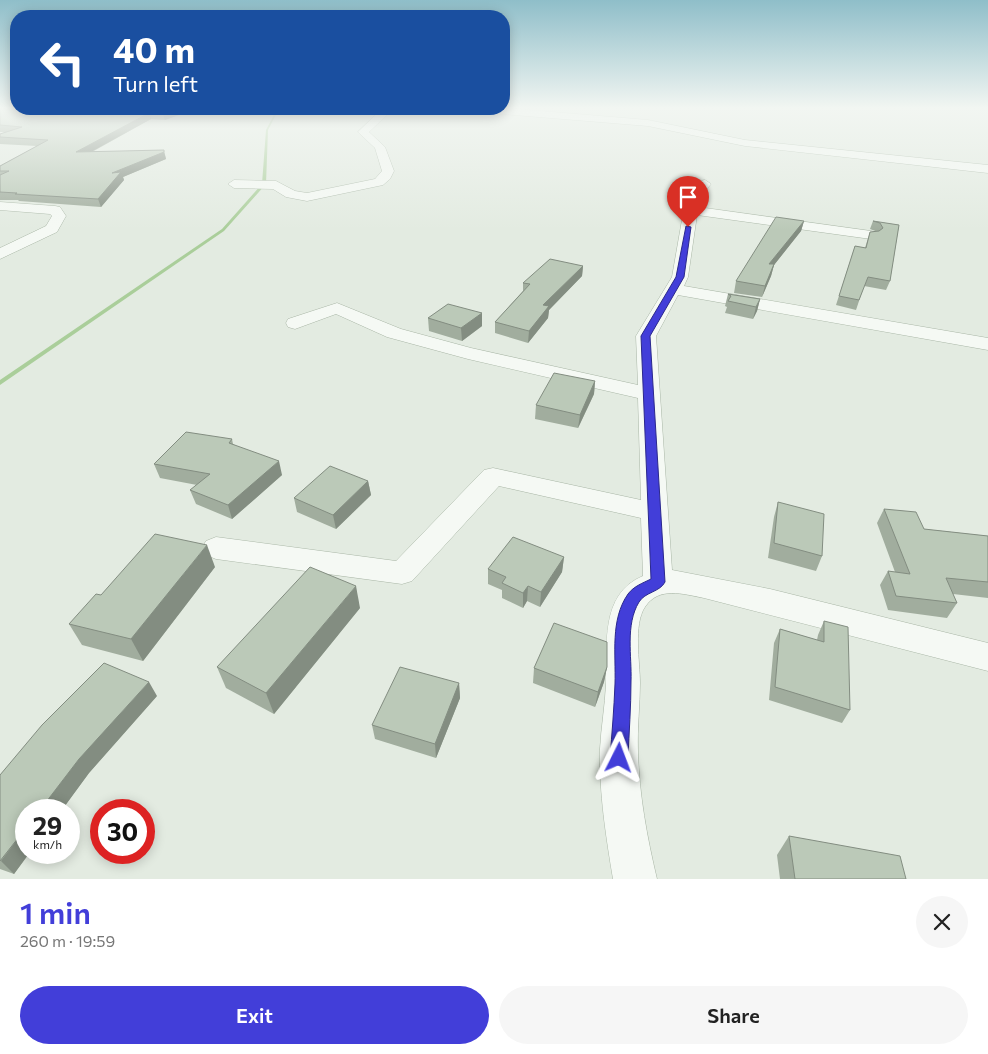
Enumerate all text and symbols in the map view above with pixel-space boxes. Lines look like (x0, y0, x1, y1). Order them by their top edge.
text: 40 m (113, 27, 195, 70)
icon: left (30, 30, 95, 95)
text: Turn left (113, 70, 198, 97)
pin (667, 176, 709, 227)
icon: arrive (674, 183, 702, 211)
position arrow (592, 731, 644, 783)
speed limit sign: 30 (90, 799, 155, 864)
text: 29 (33, 810, 62, 840)
text: km/h (33, 837, 62, 851)
text: 1 min (20, 893, 91, 930)
button: close (916, 896, 968, 948)
text: 260 m · 19:59 (20, 931, 115, 950)
button: Exit (20, 986, 489, 1044)
button: Share (499, 986, 968, 1044)

